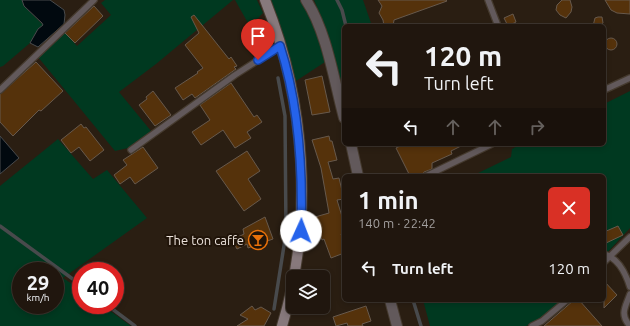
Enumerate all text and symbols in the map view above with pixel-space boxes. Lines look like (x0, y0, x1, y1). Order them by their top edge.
pin (241, 19, 275, 60)
icon: arrive (247, 25, 269, 47)
icon: left (358, 40, 410, 92)
text: 120 m (424, 40, 502, 71)
text: Turn left (424, 73, 494, 93)
icon: left (400, 116, 422, 138)
icon: ahead (442, 116, 464, 138)
icon: ahead (484, 116, 506, 138)
icon: right (526, 116, 548, 138)
text: 1 min (358, 187, 419, 214)
button: close (548, 187, 590, 229)
position arrow (280, 210, 322, 252)
text: 140 m · 22:42 (358, 216, 436, 230)
bar icon: The ton caffe (247, 229, 269, 251)
place label: The ton caffe (166, 233, 244, 247)
icon: left (358, 257, 380, 279)
text: Turn left (392, 260, 453, 277)
text: 120 m (548, 260, 590, 277)
speed limit sign: 40 (72, 262, 124, 314)
map controls (286, 270, 330, 314)
button: layers (286, 270, 330, 314)
text: 29 (27, 271, 49, 294)
text: km/h (26, 292, 50, 303)

